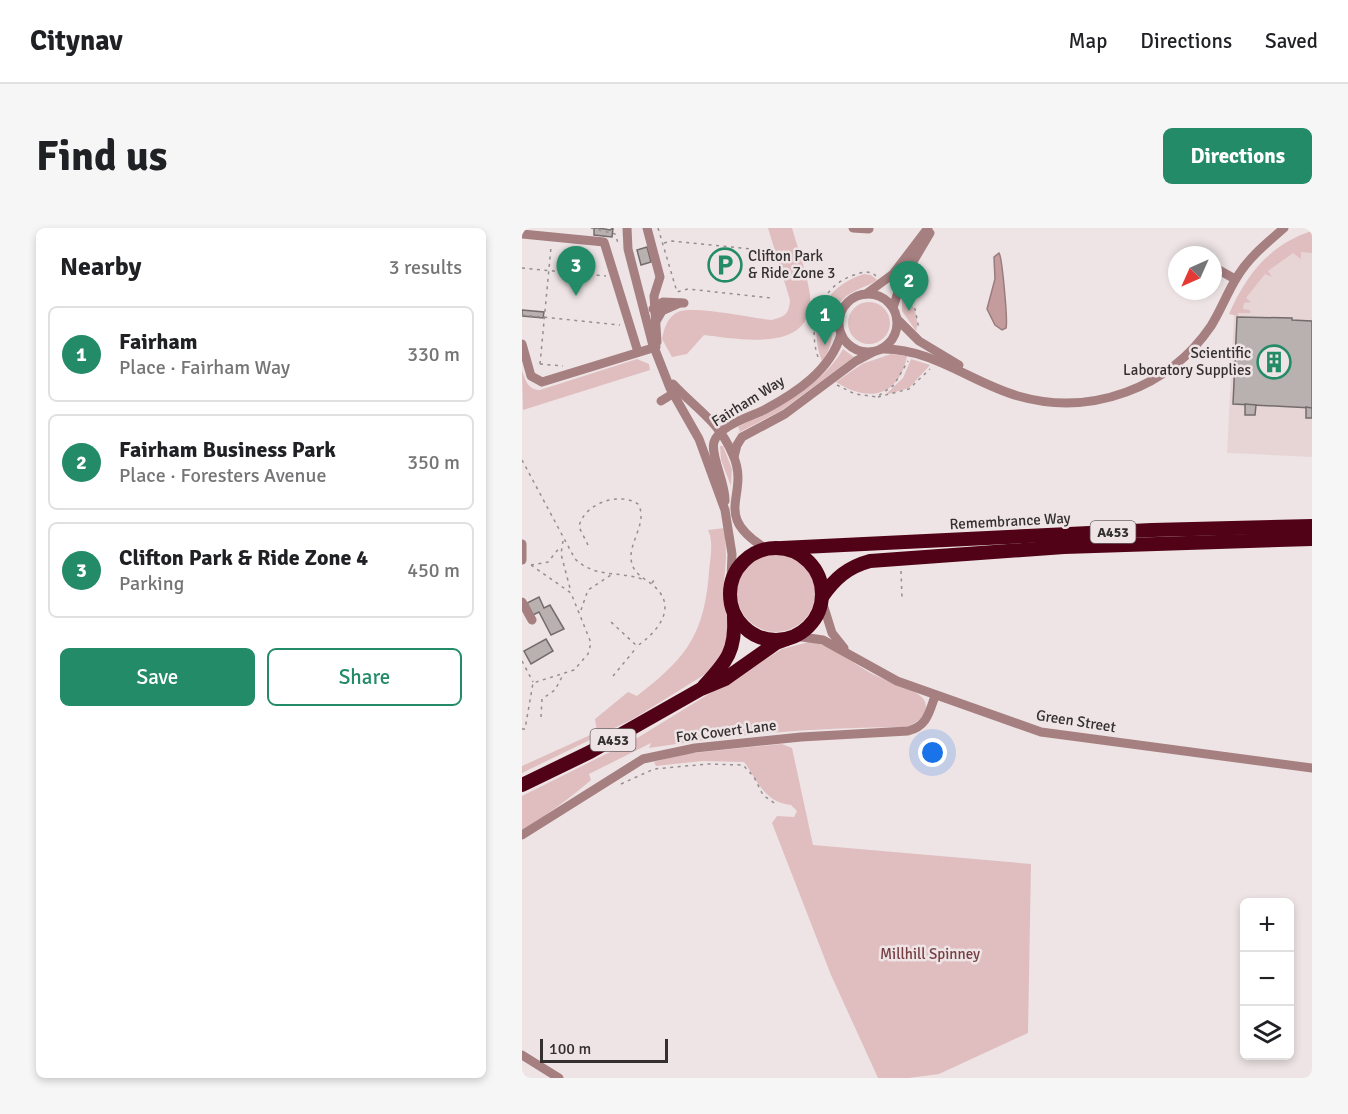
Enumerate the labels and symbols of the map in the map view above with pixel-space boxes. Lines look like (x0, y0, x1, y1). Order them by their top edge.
north arrow (1168, 246, 1222, 300)
pin: 3 (556, 247, 596, 296)
parking icon: Clifton Park & Ride Zone 3 (707, 247, 743, 283)
place label: Clifton Park & Ride Zone 3 (748, 247, 835, 282)
pin: 2 (890, 262, 928, 311)
pin: 1 (806, 296, 844, 345)
place label: Scientific Laboratory Supplies (1123, 344, 1251, 379)
building icon: Scientific Laboratory Supplies (1256, 344, 1292, 380)
street label: Fairham Way (708, 372, 788, 430)
street label: Remembrance Way (949, 509, 1071, 533)
road number: A453 (1090, 521, 1136, 543)
street label: Green Street (1035, 706, 1117, 736)
street label: Fox Covert Lane (675, 716, 777, 746)
road number: A453 (590, 729, 635, 751)
your location (918, 738, 947, 767)
park label: Millhill Spinney (880, 945, 980, 963)
scale bar (540, 1036, 668, 1064)

